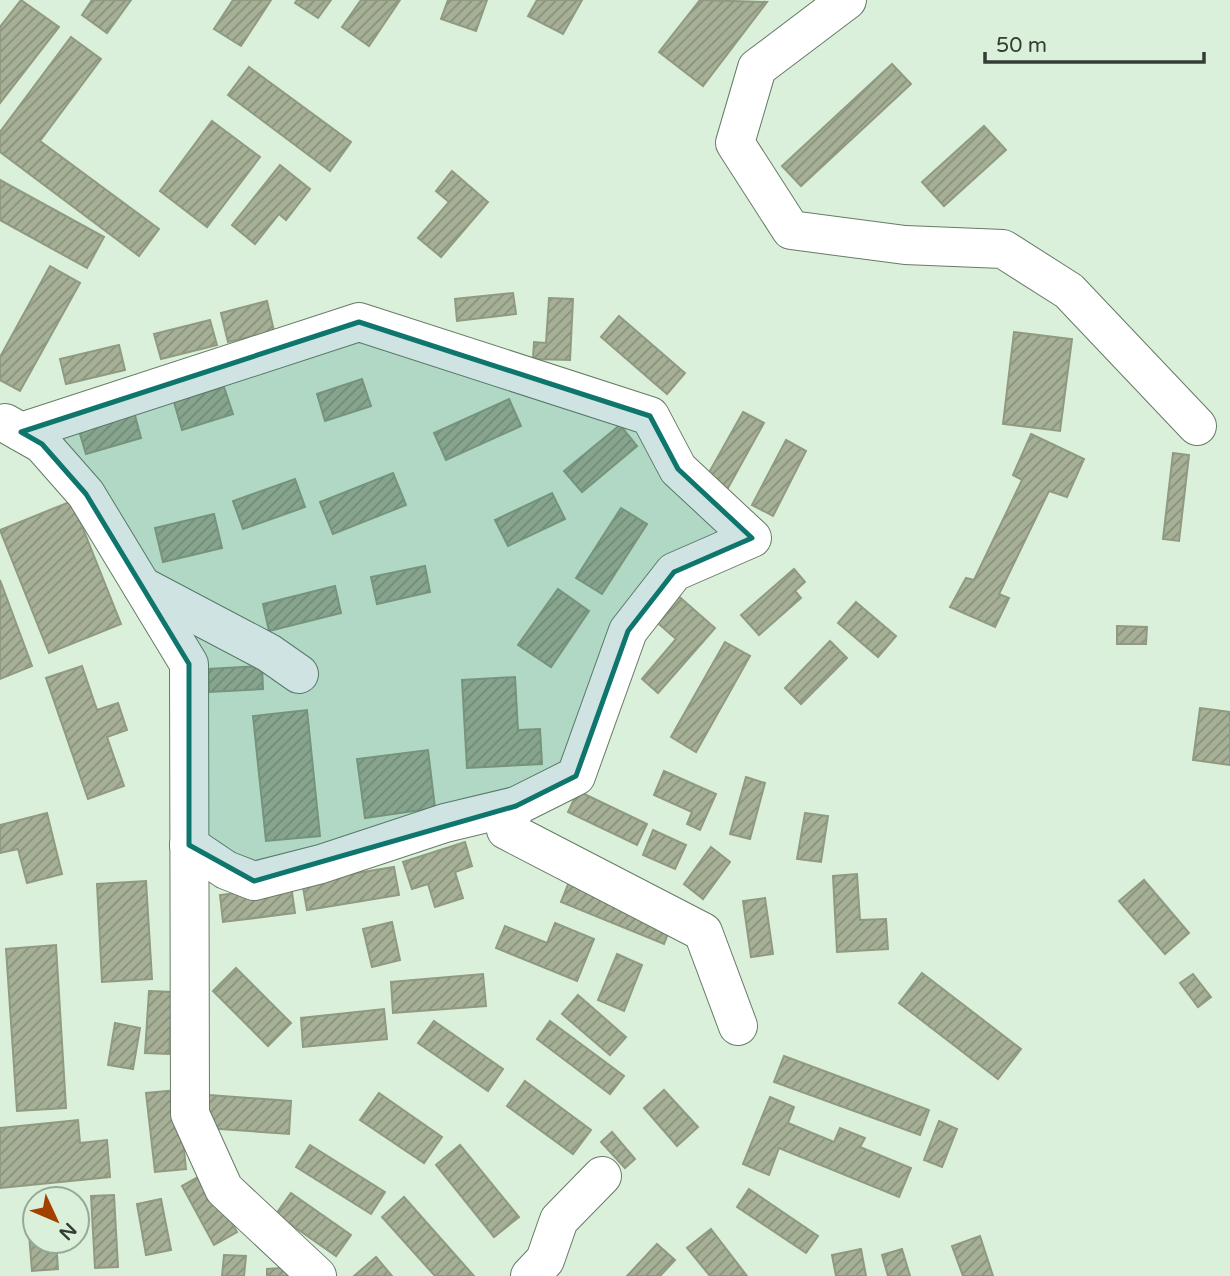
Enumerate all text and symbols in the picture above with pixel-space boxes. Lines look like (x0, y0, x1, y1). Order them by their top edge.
scale bar (985, 21, 1204, 65)
text: 50 m (996, 33, 1047, 58)
north arrow (21, 1185, 91, 1255)
text: N (54, 1218, 81, 1244)

